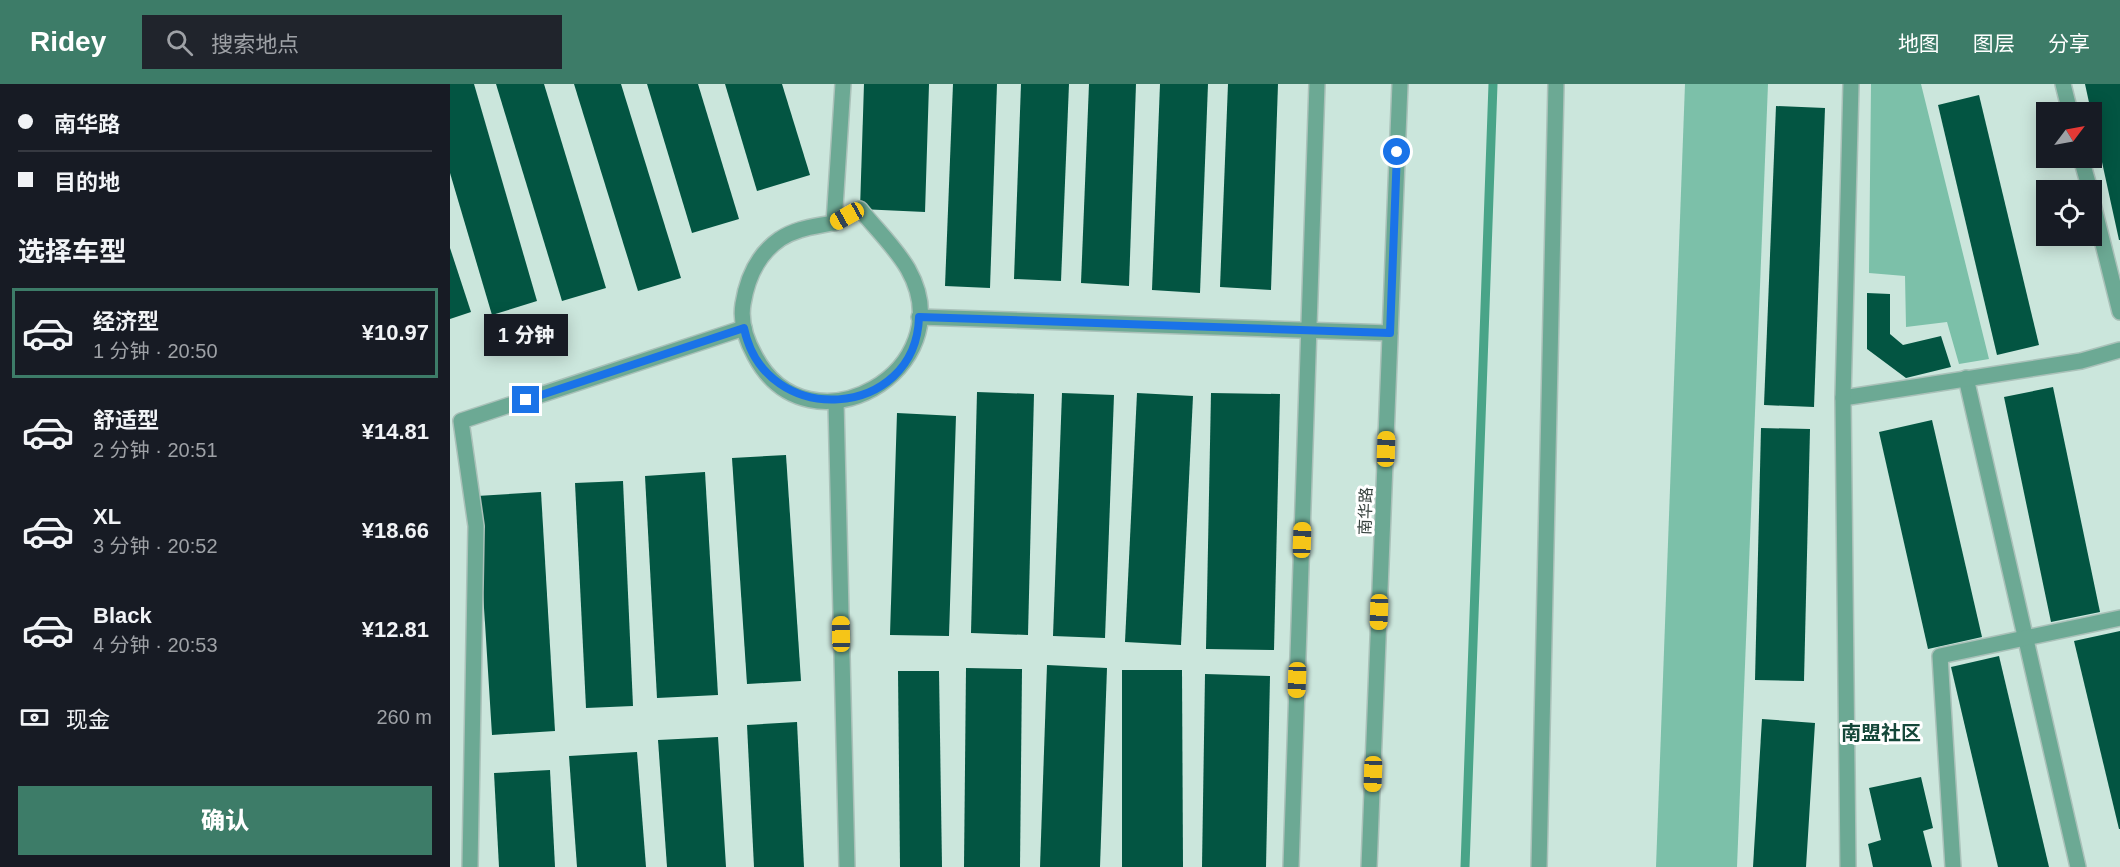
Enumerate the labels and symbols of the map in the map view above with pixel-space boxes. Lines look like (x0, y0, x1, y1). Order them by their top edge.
north arrow (2036, 102, 2102, 168)
route start (1383, 138, 1410, 165)
car (827, 199, 867, 233)
callout: 1 分钟 (484, 313, 568, 355)
route end (512, 386, 539, 413)
car (1376, 431, 1396, 467)
street label: 南华路 (1356, 487, 1375, 535)
car (1292, 522, 1312, 558)
car (1369, 594, 1389, 630)
car (832, 616, 850, 652)
car (1287, 662, 1307, 698)
district label: 南盟社区 (1841, 722, 1921, 744)
car (1363, 756, 1383, 792)

